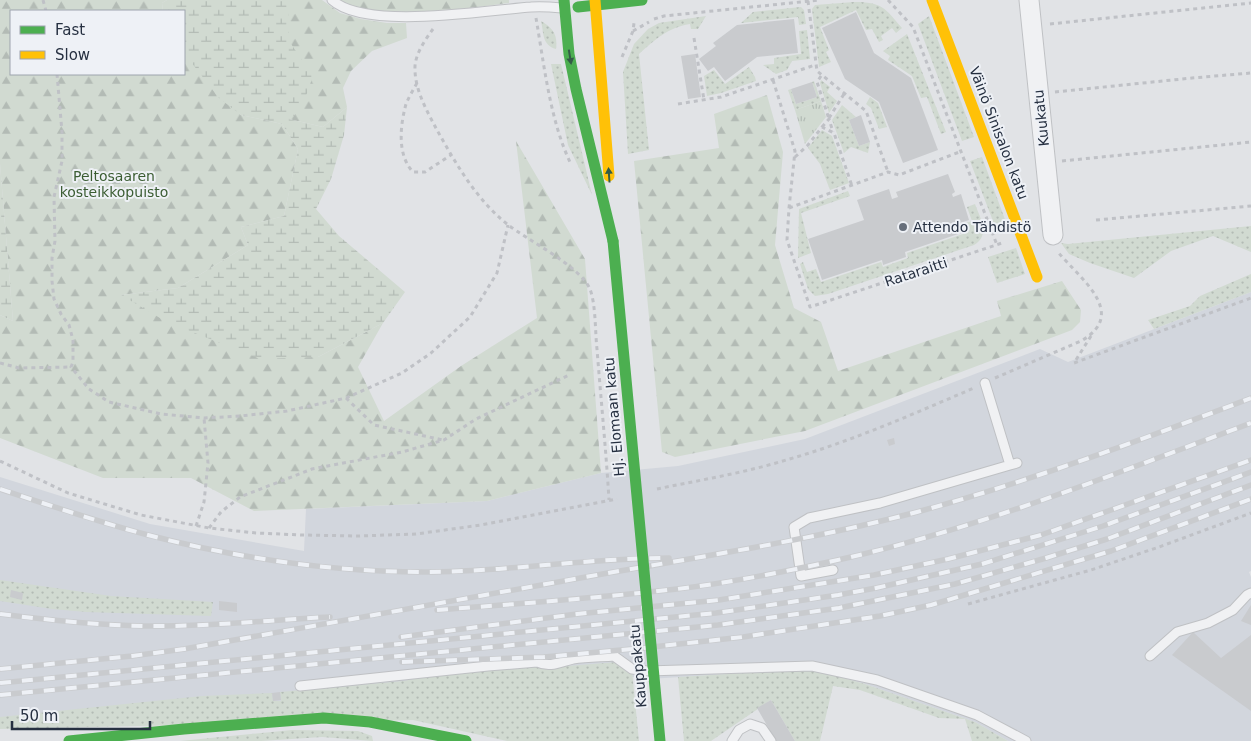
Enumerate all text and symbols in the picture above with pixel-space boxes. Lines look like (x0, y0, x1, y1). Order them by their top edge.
legend (10, 10, 185, 75)
text: Fast (55, 21, 85, 39)
text: Slow (55, 46, 90, 64)
one-way arrow (567, 49, 575, 65)
street label: Väinö Sinisalon katu (966, 64, 1032, 202)
street label: Kuukatu (1030, 89, 1052, 147)
one-way arrow (605, 167, 613, 183)
park label: Peltosaaren kosteikkopuisto (60, 168, 168, 200)
place label: Attendo Tähdistö (913, 219, 1031, 235)
marker: Attendo Tähdistö (897, 221, 909, 233)
street label: Rataraitti (883, 254, 949, 290)
street label: Hj. Elomaan katu (601, 357, 627, 477)
street label: Kauppakatu (626, 624, 650, 708)
scale bar (12, 698, 150, 730)
text: 50 m (20, 707, 58, 725)

